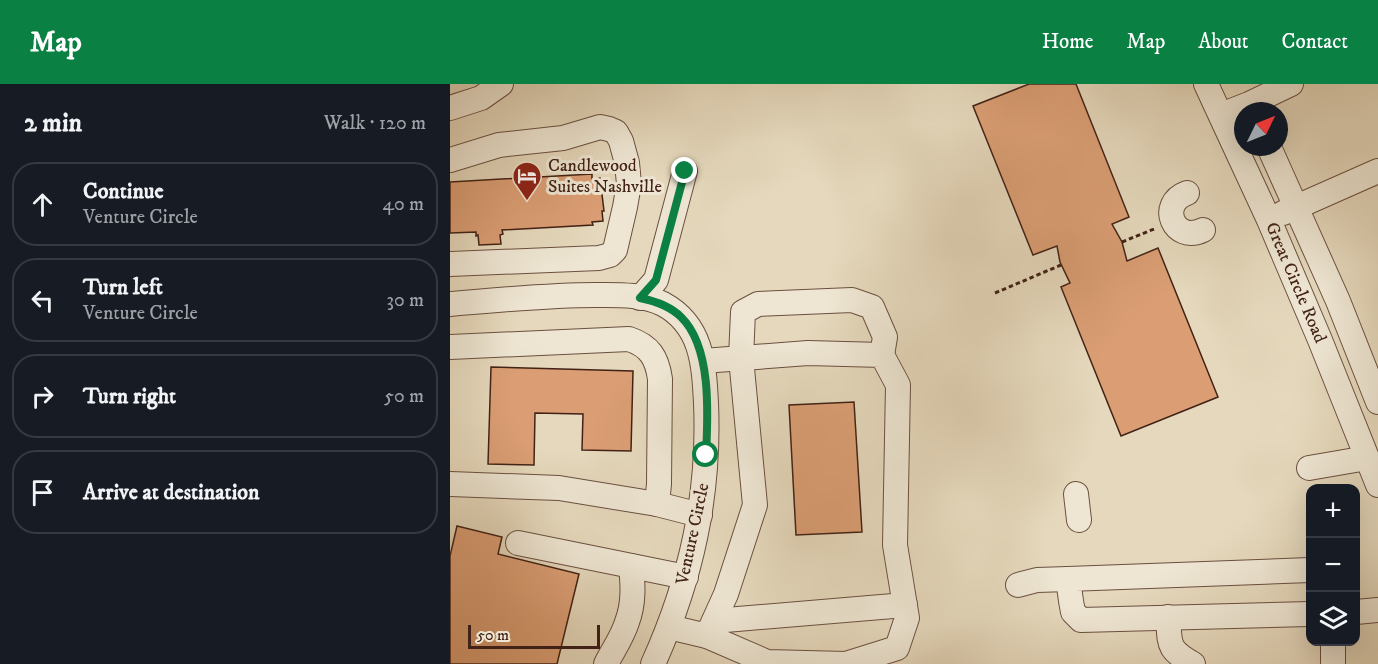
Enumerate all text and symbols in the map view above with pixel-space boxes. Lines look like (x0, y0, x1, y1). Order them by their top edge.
text: Map (30, 25, 82, 60)
text: Home (1042, 29, 1094, 55)
text: Map (1127, 29, 1165, 55)
text: About (1198, 29, 1249, 55)
text: Contact (1282, 29, 1348, 55)
north arrow (1234, 102, 1288, 156)
text: 2 min (24, 107, 82, 140)
text: Walk · 120 m (324, 111, 426, 136)
place label: Candlewood Suites Nashville (548, 155, 662, 198)
route end (671, 157, 697, 183)
hotel icon: Candlewood Suites Nashville (511, 160, 543, 202)
text: Continue (83, 178, 164, 205)
icon: ahead (26, 188, 59, 221)
text: 40 m (382, 192, 424, 217)
text: Venture Circle (83, 205, 198, 230)
street label: Great Circle Road (1260, 219, 1331, 346)
text: Turn left (83, 274, 163, 301)
icon: left (26, 284, 59, 317)
text: 30 m (386, 288, 424, 313)
text: Venture Circle (83, 301, 198, 326)
icon: right (26, 380, 59, 413)
text: Turn right (83, 383, 176, 410)
text: 50 m (384, 384, 424, 409)
route start (692, 441, 718, 467)
icon: arrive (26, 476, 59, 509)
text: Arrive at destination (83, 479, 260, 506)
street label: Venture Circle (671, 481, 715, 588)
map controls (1306, 484, 1360, 646)
button: + (1306, 484, 1360, 538)
button: − (1306, 538, 1360, 592)
button: layers (1306, 592, 1360, 646)
scale bar (468, 622, 600, 650)
text: 50 m (477, 625, 509, 645)

